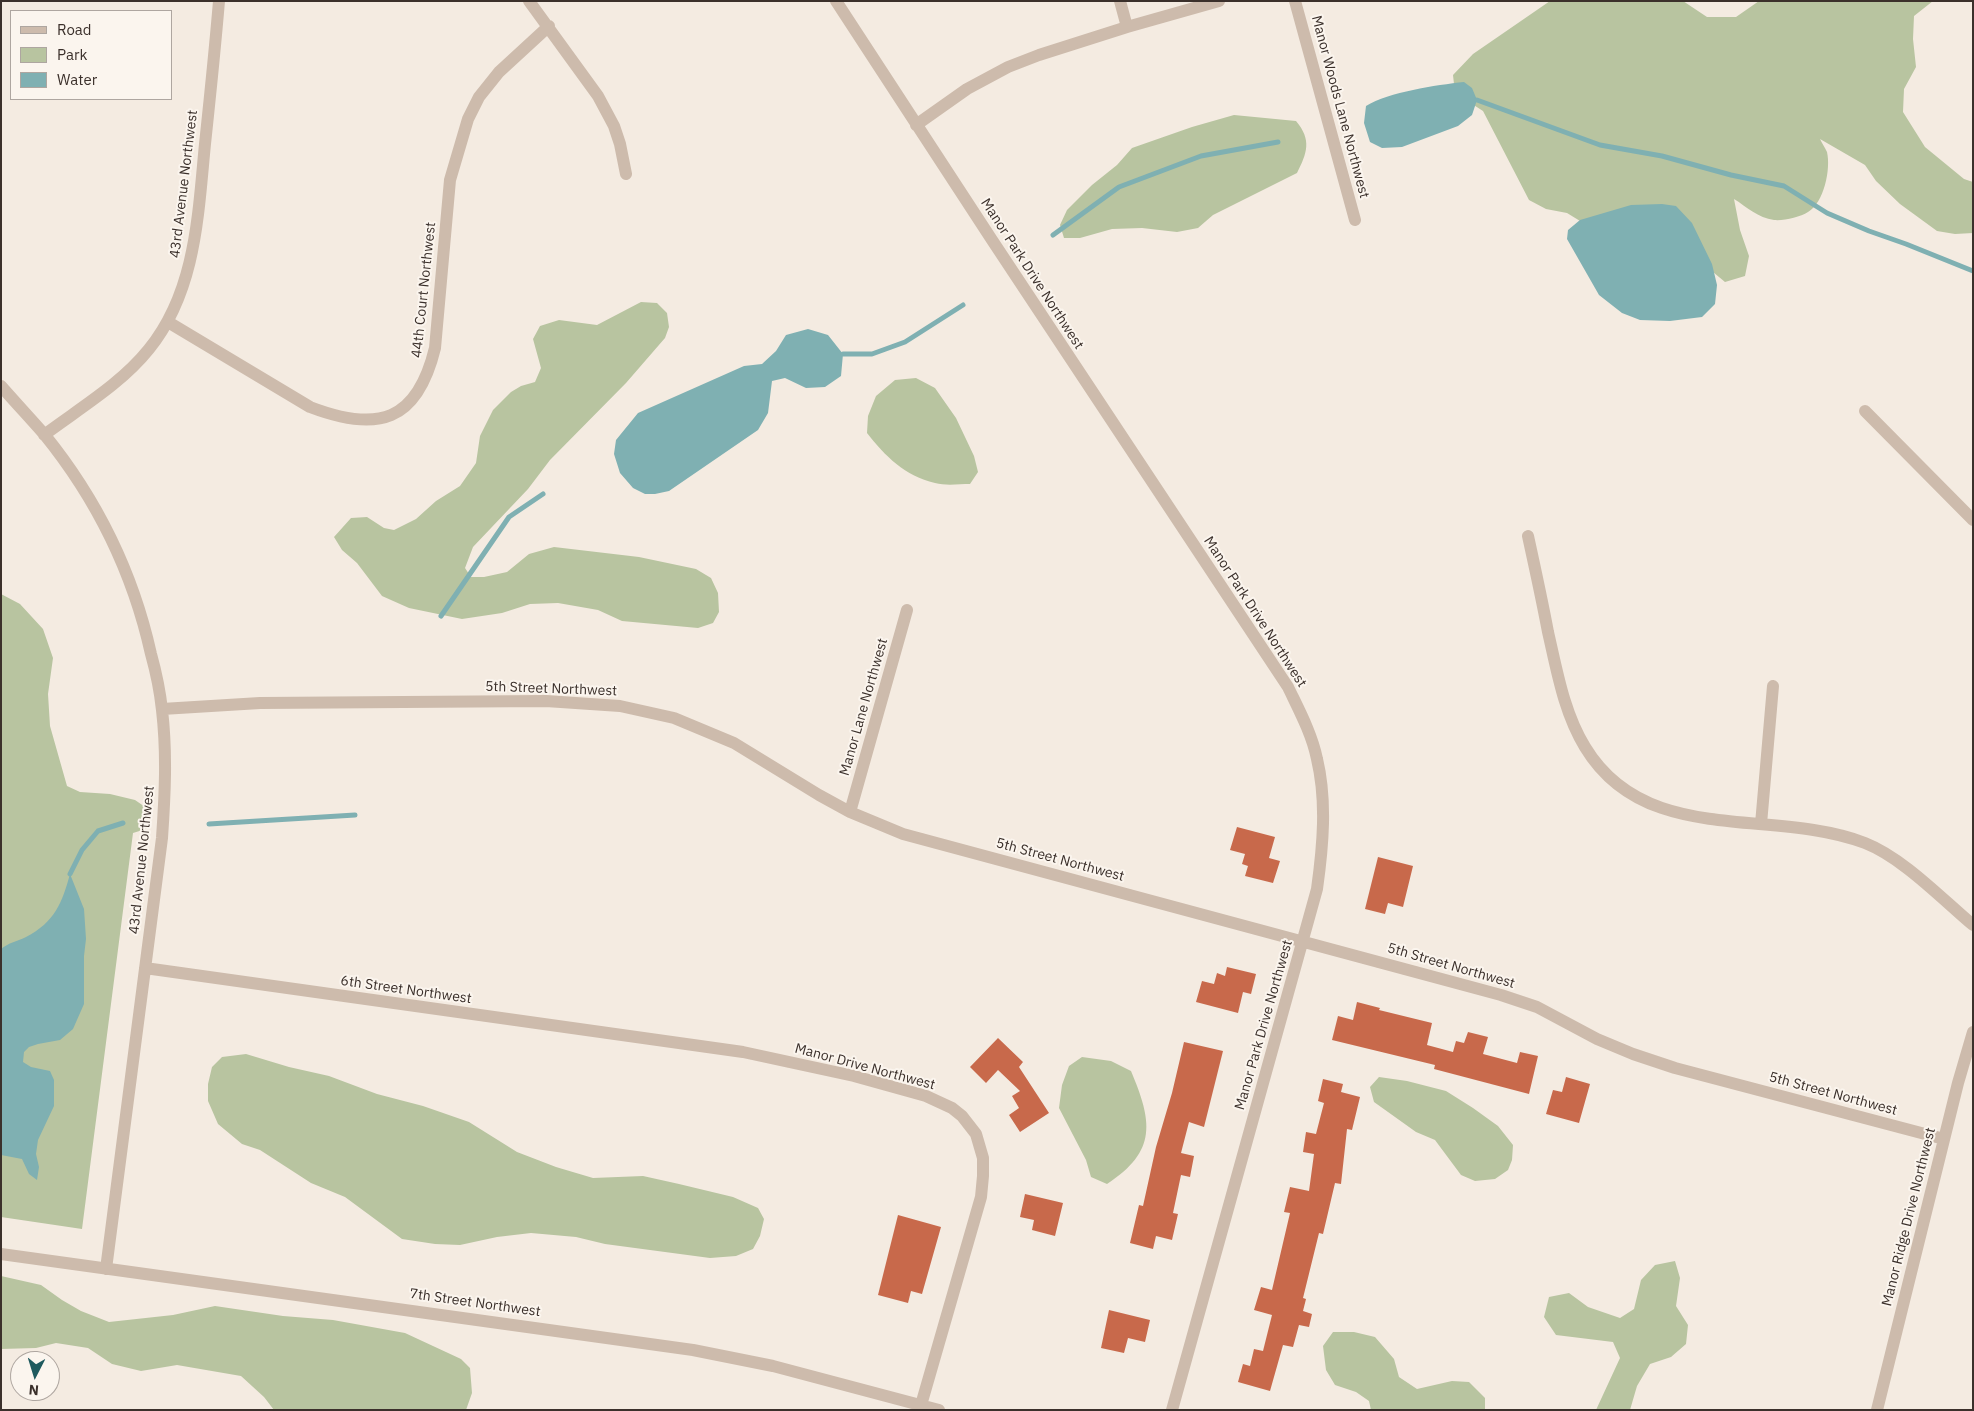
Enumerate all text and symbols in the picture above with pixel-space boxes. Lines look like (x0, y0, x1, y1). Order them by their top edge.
legend (10, 10, 172, 100)
street label: Manor Woods Lane Northwest (1308, 14, 1372, 200)
text: Road (57, 20, 92, 39)
text: Park (57, 45, 87, 64)
text: Water (57, 70, 97, 89)
street label: 43rd Avenue Northwest (167, 109, 201, 259)
street label: Manor Park Drive Northwest (977, 196, 1087, 352)
street label: 44th Court Northwest (409, 221, 439, 359)
street label: Manor Park Drive Northwest (1200, 534, 1310, 690)
street label: Manor Lane Northwest (836, 636, 892, 778)
street label: 5th Street Northwest (485, 678, 617, 700)
street label: 43rd Avenue Northwest (126, 785, 158, 935)
street label: 5th Street Northwest (994, 835, 1126, 885)
street label: Manor Park Drive Northwest (1232, 938, 1296, 1112)
street label: 5th Street Northwest (1385, 940, 1517, 992)
street label: 6th Street Northwest (339, 972, 473, 1008)
street label: Manor Drive Northwest (793, 1040, 937, 1094)
street label: 5th Street Northwest (1767, 1069, 1899, 1119)
street label: Manor Ridge Drive Northwest (1879, 1126, 1939, 1308)
street label: 7th Street Northwest (408, 1285, 542, 1321)
north arrow (10, 1351, 60, 1401)
text: N (28, 1381, 40, 1399)

